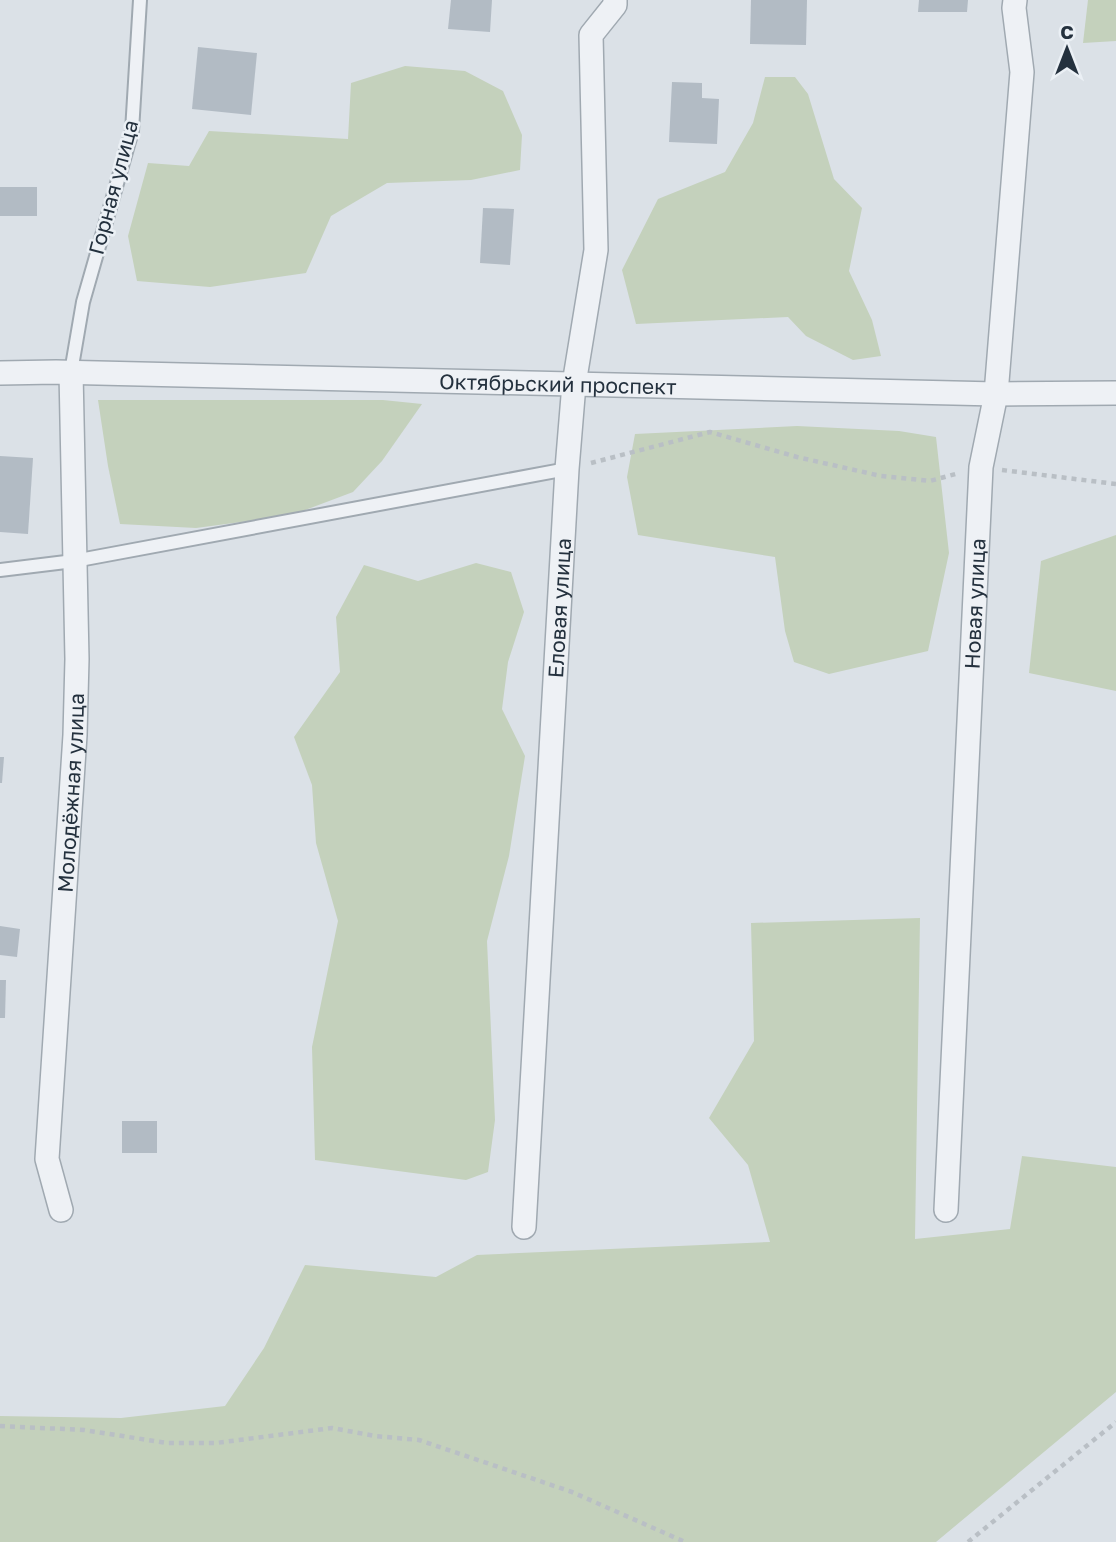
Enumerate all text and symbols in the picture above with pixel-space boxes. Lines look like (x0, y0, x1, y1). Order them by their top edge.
north arrow (1032, 14, 1102, 84)
text: С (1060, 20, 1074, 43)
street label: Горная улица (83, 117, 143, 257)
street label: Октябрьский проспект (439, 368, 677, 400)
street label: Еловая улица (542, 537, 576, 679)
street label: Новая улица (958, 538, 991, 670)
street label: Молодёжная улица (52, 693, 89, 893)

